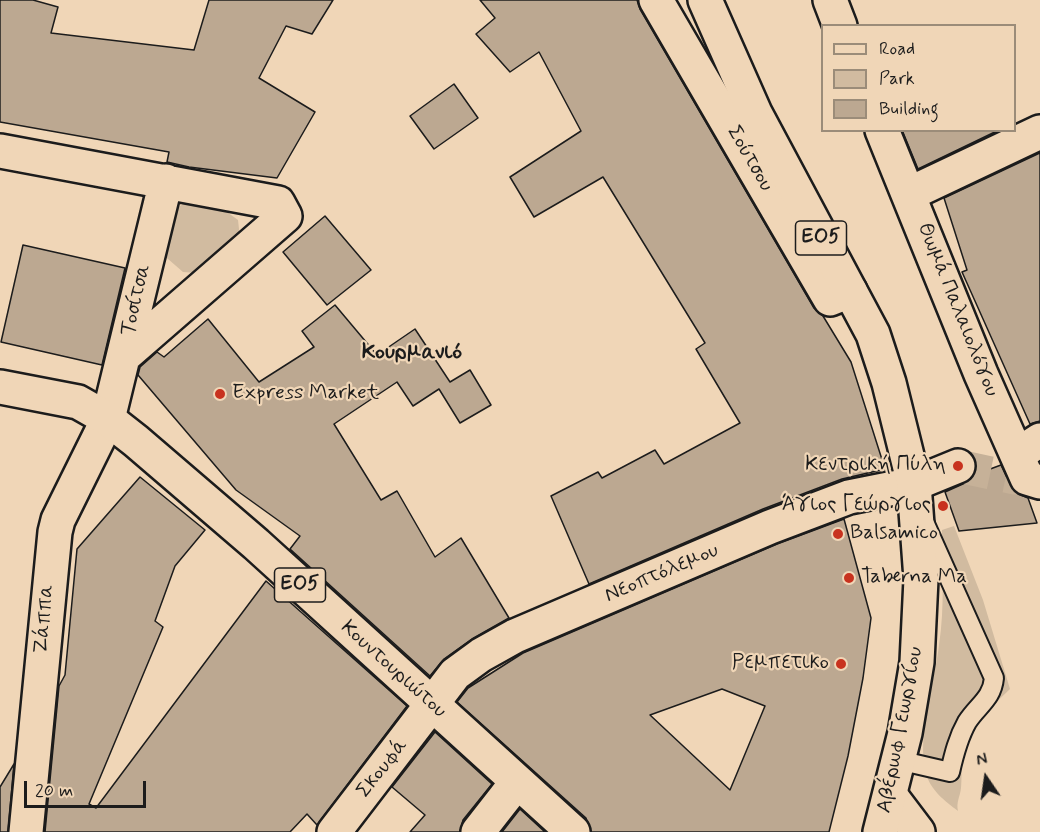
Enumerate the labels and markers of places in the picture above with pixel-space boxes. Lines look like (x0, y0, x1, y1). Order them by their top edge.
place label: Express Market (232, 381, 379, 407)
marker: Express Market (213, 387, 227, 401)
place label: Κεντρική Πύλη (805, 453, 946, 479)
marker: Κεντρική Πύλη (951, 459, 965, 473)
place label: Άγιος Γεώργιος (782, 493, 931, 519)
marker: Άγιος Γεώργιος (936, 499, 950, 513)
place label: Balsamico (850, 521, 938, 547)
marker: Balsamico (831, 527, 845, 541)
place label: Taberna Ma (861, 565, 967, 591)
marker: Taberna Ma (842, 571, 856, 585)
place label: Ρεμπετικο (732, 651, 829, 677)
marker: Ρεμπετικο (834, 657, 848, 671)

